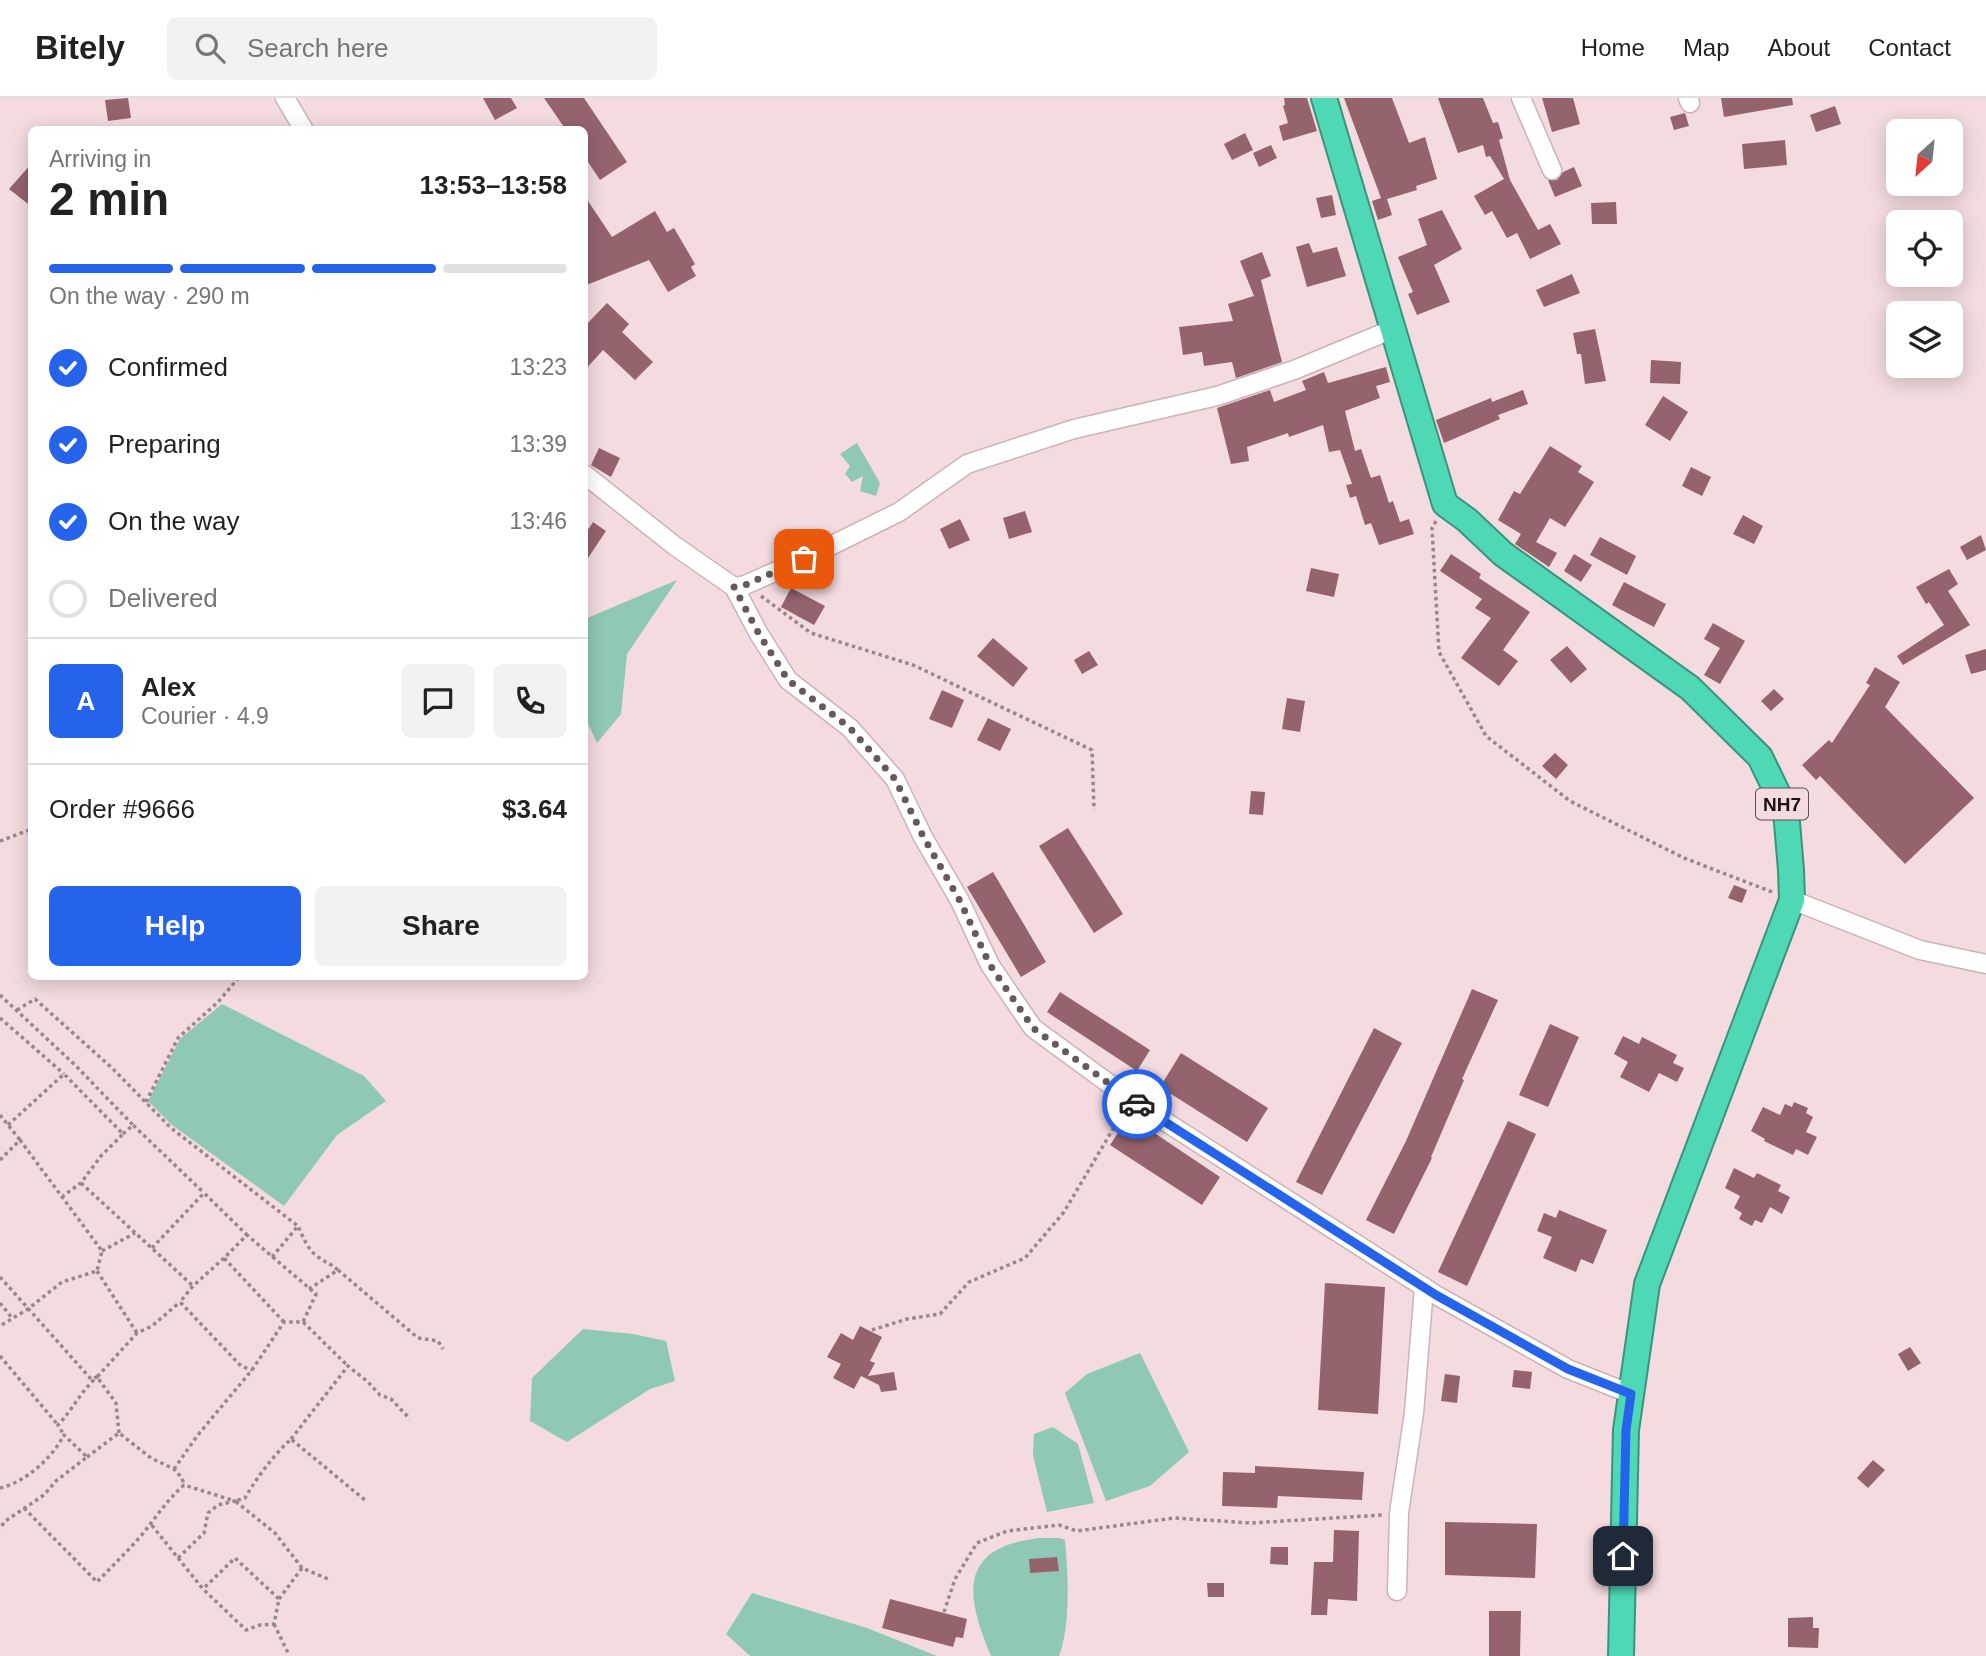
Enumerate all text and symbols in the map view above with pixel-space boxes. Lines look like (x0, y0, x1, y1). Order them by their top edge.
search box (167, 17, 657, 80)
text: Bitely (35, 29, 125, 66)
icon: search (191, 29, 229, 67)
text: Search here (247, 33, 389, 63)
text: Home (1581, 34, 1645, 61)
text: Map (1683, 34, 1730, 61)
text: About (1768, 34, 1830, 61)
text: Contact (1868, 34, 1951, 61)
north arrow (1886, 119, 1964, 196)
map controls (1886, 119, 1963, 378)
text: Arriving in (49, 146, 151, 172)
text: 13:53–13:58 (420, 170, 567, 200)
text: 2 min (49, 173, 169, 225)
button: locate (1886, 210, 1963, 287)
text: On the way · 290 m (49, 283, 250, 309)
button: layers (1886, 301, 1963, 378)
icon: check (49, 349, 87, 387)
text: Confirmed (108, 352, 228, 382)
text: 13:23 (509, 354, 567, 380)
icon: check (49, 426, 87, 464)
text: Preparing (108, 429, 221, 459)
text: 13:39 (509, 431, 567, 457)
icon: check (49, 503, 87, 541)
text: On the way (108, 506, 240, 536)
text: 13:46 (509, 508, 567, 534)
pin (774, 529, 834, 589)
icon: bag (785, 540, 823, 578)
text: Delivered (108, 583, 218, 613)
button: chat (401, 664, 475, 738)
button: phone (493, 664, 567, 738)
text: Alex (141, 672, 196, 702)
text: A (77, 686, 95, 716)
text: Courier · 4.9 (141, 703, 269, 729)
road number: NH7 (1756, 789, 1808, 820)
text: Order #9666 (49, 794, 195, 824)
text: $3.64 (502, 794, 567, 824)
button: Help (49, 886, 301, 966)
button: Share (315, 886, 567, 966)
courier (1102, 1069, 1172, 1139)
icon: car (1118, 1085, 1156, 1123)
pin (1593, 1526, 1653, 1586)
icon: home (1604, 1537, 1642, 1575)

